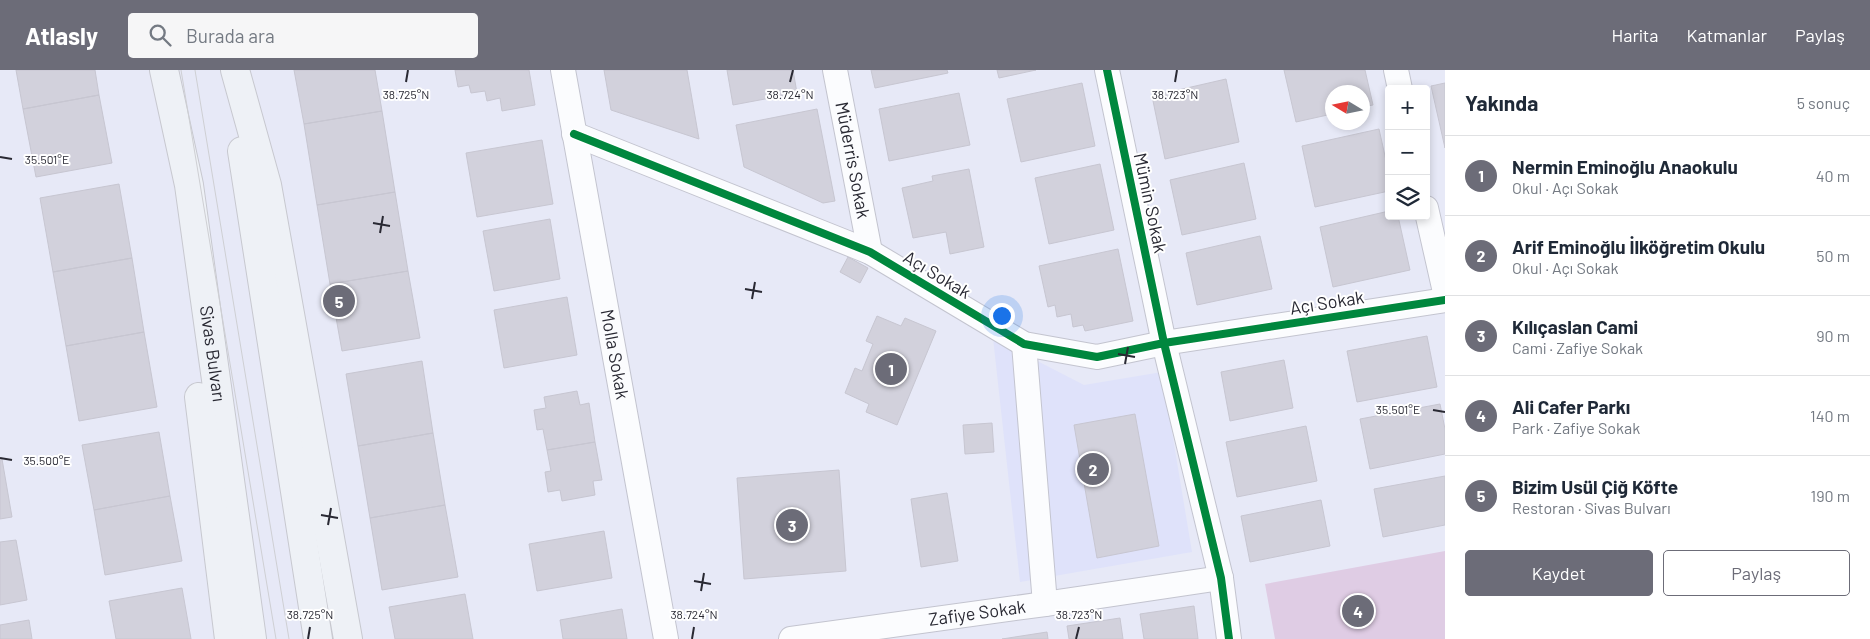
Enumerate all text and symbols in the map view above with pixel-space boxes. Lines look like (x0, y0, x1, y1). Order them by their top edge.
search box (128, 13, 478, 58)
text: Atlasly (25, 21, 98, 50)
icon: search (146, 21, 174, 49)
text: Burada ara (186, 24, 275, 47)
text: Harita (1611, 24, 1659, 46)
text: Katmanlar (1687, 24, 1767, 46)
text: Paylaş (1795, 24, 1845, 46)
north arrow (1325, 85, 1370, 130)
map controls (1385, 85, 1430, 220)
button: + (1385, 85, 1430, 130)
text: 38.725°N (383, 87, 429, 101)
text: 38.724°N (766, 87, 814, 101)
text: 38.723°N (1152, 87, 1198, 101)
text: Yakında (1465, 90, 1538, 115)
text: 5 sonuç (1797, 93, 1850, 112)
street label: Müderris Sokak (831, 100, 875, 221)
button: − (1385, 130, 1430, 175)
street label: Mümin Sokak (1130, 151, 1172, 255)
text: 35.501°E (25, 152, 69, 166)
text: Nermin Eminoğlu Anaokulu (1512, 155, 1738, 178)
text: 1 (1478, 166, 1484, 185)
text: 40 m (1816, 166, 1850, 185)
button: layers (1385, 175, 1430, 220)
text: Okul · Açı Sokak (1512, 178, 1619, 197)
text: Arif Eminoğlu İlköğretim Okulu (1512, 235, 1765, 258)
street label: Açı Sokak (900, 245, 975, 303)
text: 2 (1477, 246, 1485, 265)
text: 50 m (1816, 246, 1850, 265)
text: Okul · Açı Sokak (1512, 258, 1619, 277)
pin: 5 (323, 282, 355, 320)
street label: Açı Sokak (1288, 285, 1366, 319)
your location (989, 303, 1015, 329)
street label: Sivas Bulvarı (196, 304, 231, 403)
street label: Molla Sokak (597, 307, 634, 401)
text: Kılıçaslan Cami (1512, 315, 1638, 338)
text: 3 (1477, 326, 1485, 345)
text: 90 m (1816, 326, 1850, 345)
text: Cami · Zafiye Sokak (1512, 338, 1643, 357)
pin: 1 (875, 350, 907, 388)
text: Ali Cafer Parkı (1512, 395, 1630, 418)
text: 35.501°E (1376, 402, 1420, 416)
text: 4 (1476, 406, 1486, 425)
text: 140 m (1810, 406, 1850, 425)
text: Park · Zafiye Sokak (1512, 418, 1640, 437)
pin: 2 (1077, 450, 1109, 488)
text: 35.500°E (23, 453, 71, 467)
text: Bizim Usül Çiğ Köfte (1512, 475, 1678, 498)
text: 5 (1477, 486, 1485, 505)
text: 190 m (1811, 486, 1850, 505)
text: Restoran · Sivas Bulvarı (1512, 498, 1671, 517)
pin: 3 (776, 506, 808, 544)
button: Kaydet (1465, 550, 1653, 596)
button: Paylaş (1663, 550, 1850, 596)
pin: 4 (1342, 592, 1374, 630)
street label: Zafiye Sokak (927, 595, 1027, 630)
text: 38.725°N (287, 607, 333, 621)
text: 38.724°N (670, 607, 718, 621)
text: 38.723°N (1056, 607, 1102, 621)

